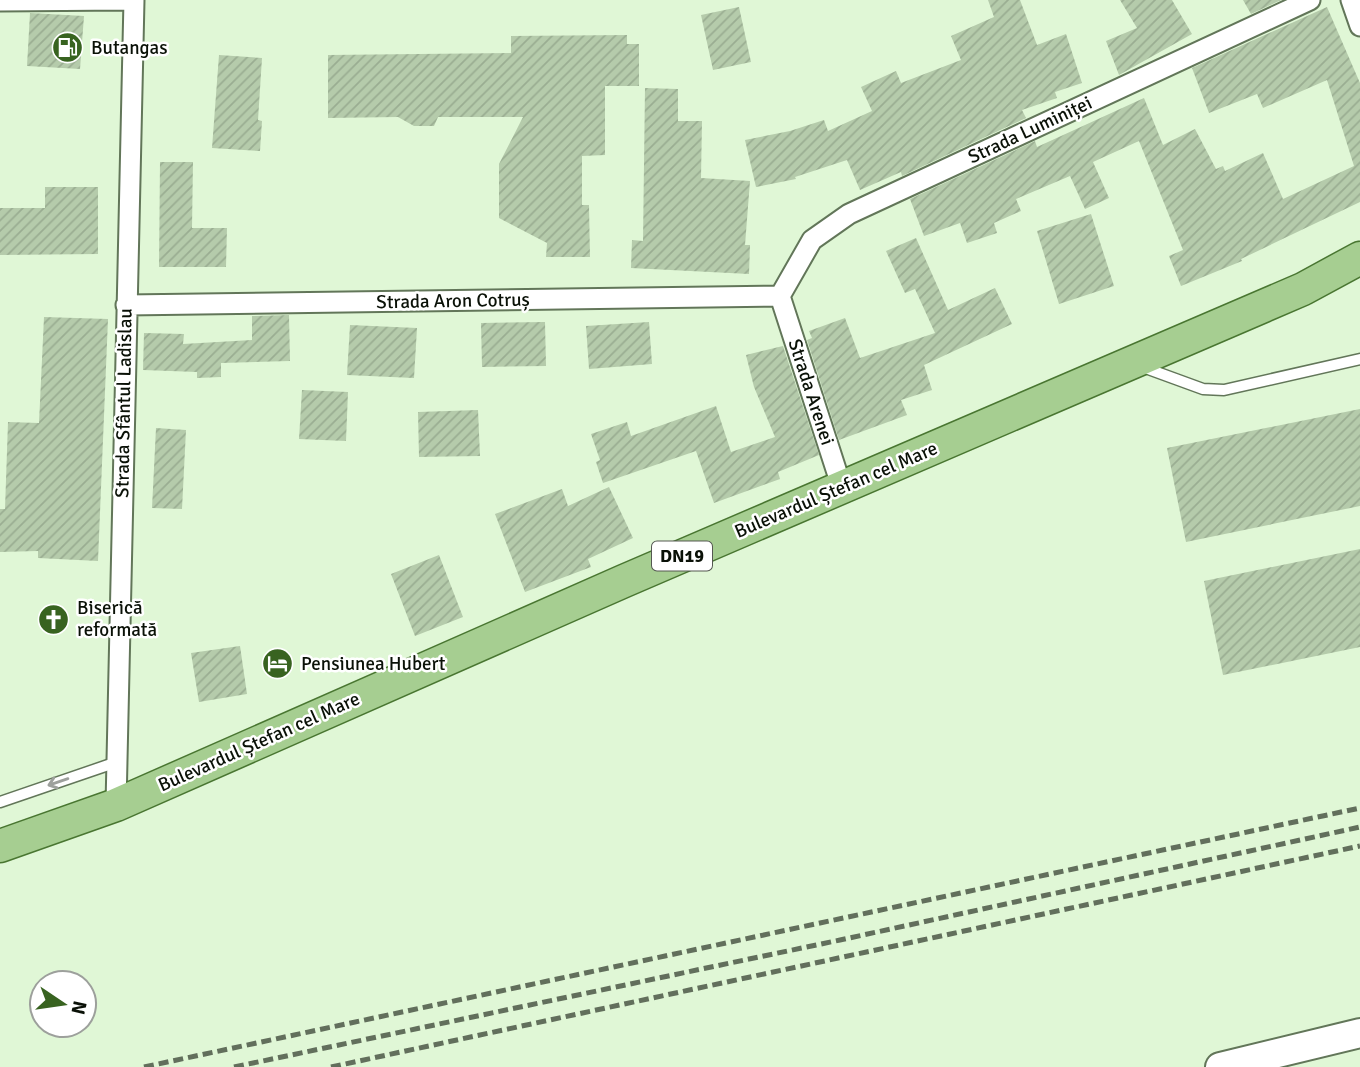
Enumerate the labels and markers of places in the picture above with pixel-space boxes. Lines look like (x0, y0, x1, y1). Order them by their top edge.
fuel station icon: Butangas (51, 31, 85, 65)
place label: Butangas (91, 36, 168, 60)
place label: Biserică reformată (77, 596, 157, 642)
church icon: Biserică reformată (37, 602, 71, 636)
hotel icon: Pensiunea Hubert (261, 647, 295, 681)
place label: Pensiunea Hubert (301, 652, 446, 676)

